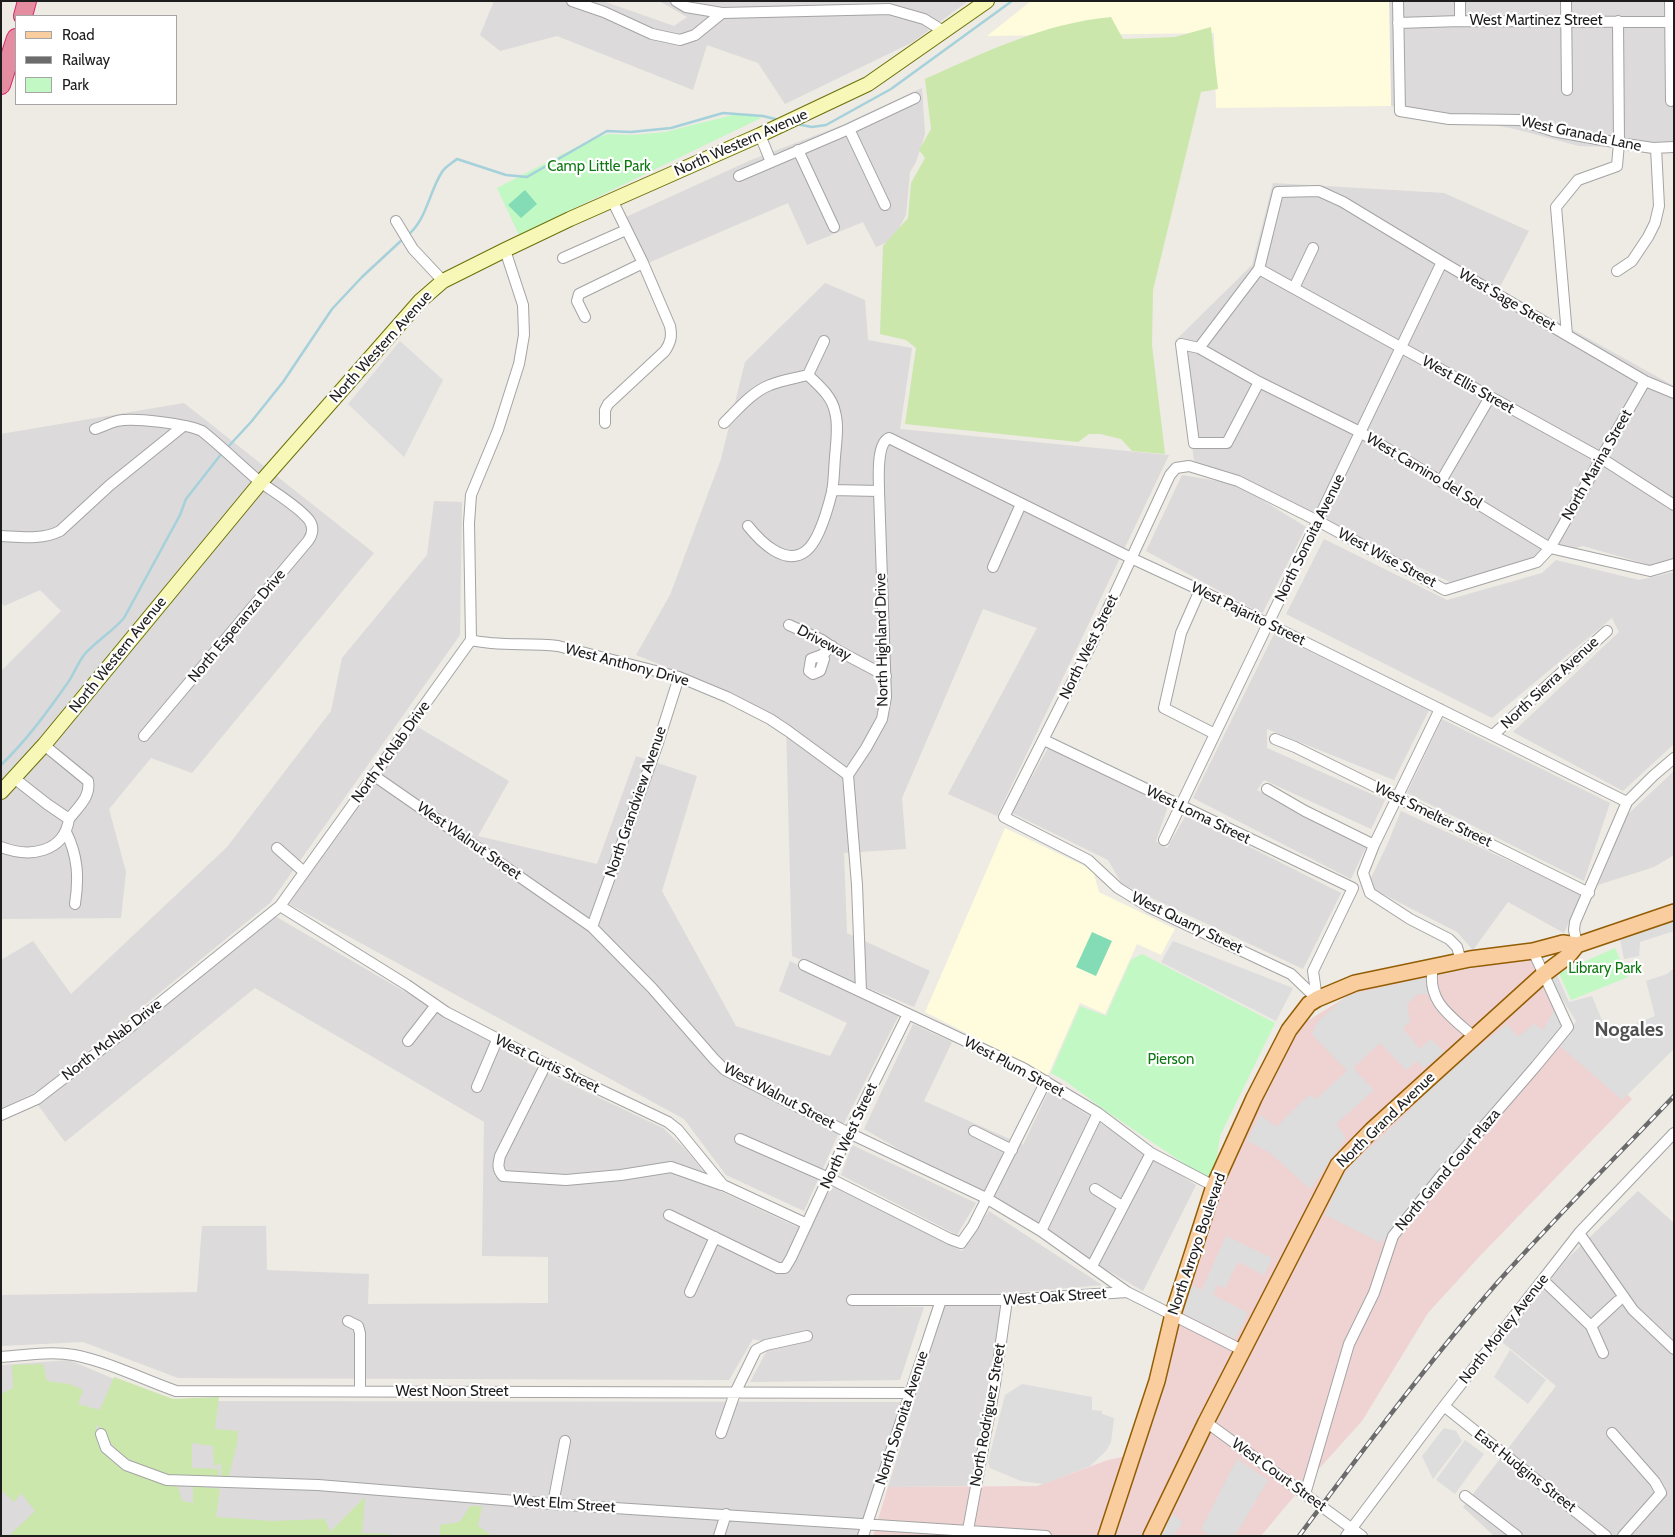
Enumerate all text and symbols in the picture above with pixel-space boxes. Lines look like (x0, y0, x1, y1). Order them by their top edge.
street label: West Martinez Street (1469, 12, 1603, 30)
legend (15, 15, 178, 105)
text: Road (62, 26, 95, 44)
text: Railway (62, 51, 110, 69)
text: Park (62, 76, 89, 94)
street label: North Western Avenue (672, 105, 810, 181)
street label: West Granada Lane (1519, 112, 1643, 156)
park label: Camp Little Park (547, 158, 651, 176)
street label: West Sage Street (1455, 265, 1559, 335)
street label: North Western Avenue (326, 287, 436, 407)
street label: West Ellis Street (1419, 352, 1517, 418)
street label: North Marina Street (1558, 407, 1636, 523)
street label: West Camino del Sol (1363, 429, 1485, 513)
street label: North Sonoita Avenue (1271, 471, 1349, 605)
street label: West Wise Street (1335, 524, 1439, 592)
street label: North Esperanza Drive (185, 566, 289, 686)
street label: North Highland Drive (872, 573, 892, 707)
street label: West Pajarito Street (1188, 579, 1308, 649)
street label: North West Street (1056, 592, 1122, 702)
street label: North Western Avenue (66, 593, 170, 717)
street label: Driveway (794, 621, 854, 665)
street label: North Sierra Avenue (1497, 633, 1603, 733)
street label: West Anthony Drive (563, 640, 691, 690)
street label: North McNab Drive (348, 698, 434, 806)
street label: North Grandview Avenue (602, 724, 670, 880)
street label: West Smelter Street (1371, 779, 1495, 851)
street label: West Loma Street (1143, 782, 1253, 848)
street label: West Walnut Street (413, 798, 525, 884)
street label: West Quarry Street (1128, 888, 1246, 958)
park label: Library Park (1568, 960, 1642, 978)
street label: North McNab Drive (59, 995, 165, 1085)
district label: Nogales (1594, 1018, 1664, 1042)
street label: West Curtis Street (492, 1031, 602, 1097)
street label: West Plum Street (961, 1033, 1067, 1101)
park label: Pierson (1148, 1051, 1194, 1069)
street label: West Walnut Street (720, 1059, 838, 1133)
street label: North Grand Avenue (1333, 1069, 1439, 1171)
street label: North West Street (817, 1080, 881, 1192)
street label: North Grand Court Plaza (1392, 1105, 1504, 1235)
street label: North Arroyo Boulevard (1164, 1171, 1230, 1317)
street label: North Morley Avenue (1456, 1270, 1552, 1388)
street label: West Oak Street (1003, 1284, 1107, 1310)
street label: North Rodriguez Street (967, 1342, 1009, 1488)
street label: North Sonoita Avenue (872, 1349, 932, 1487)
street label: West Noon Street (395, 1383, 509, 1401)
street label: East Hudgins Street (1471, 1426, 1579, 1516)
street label: West Court Street (1228, 1435, 1330, 1515)
street label: West Elm Street (512, 1491, 616, 1517)

